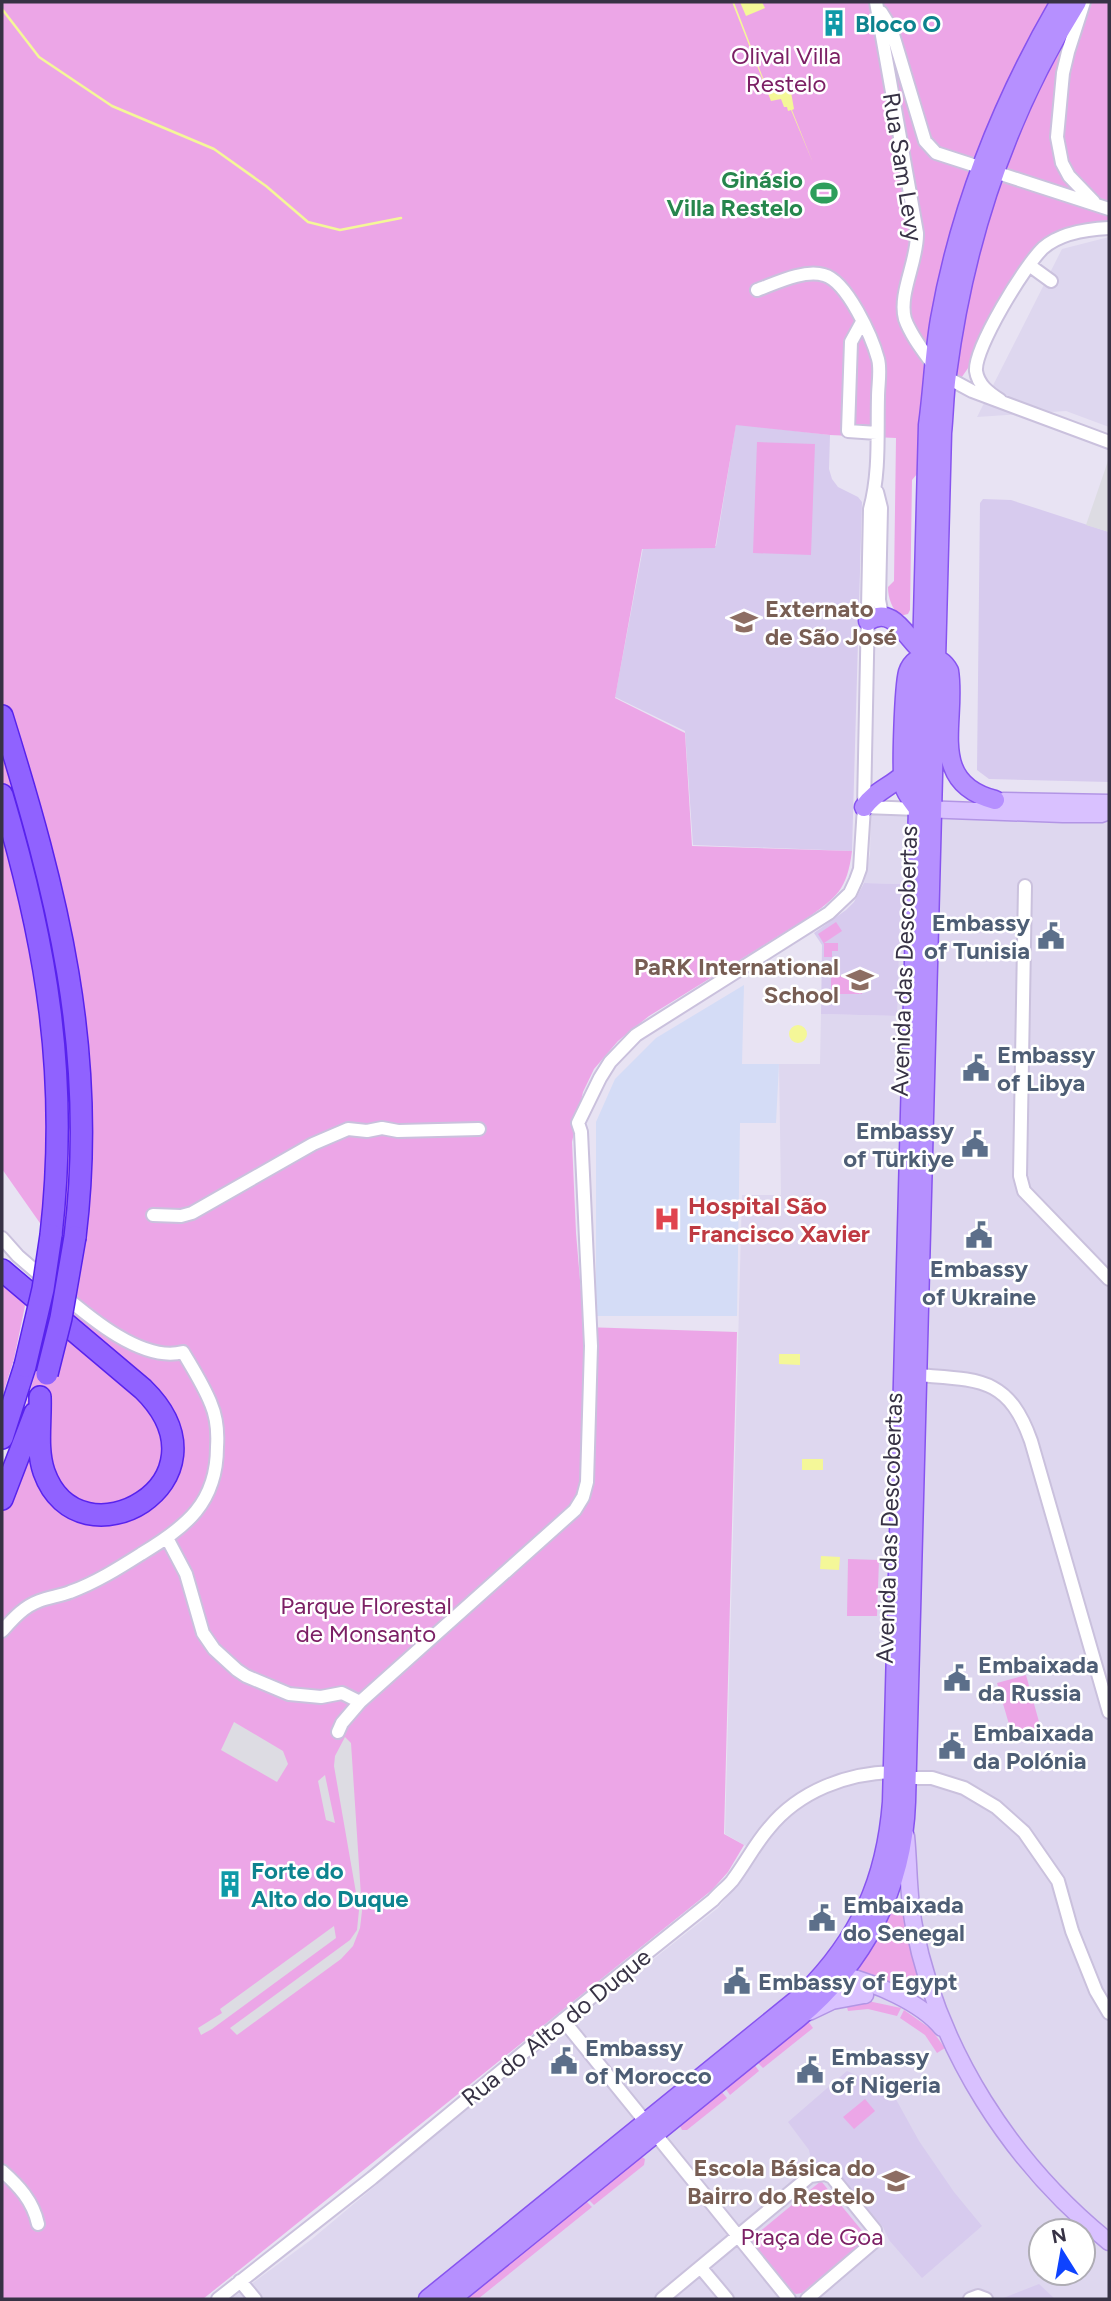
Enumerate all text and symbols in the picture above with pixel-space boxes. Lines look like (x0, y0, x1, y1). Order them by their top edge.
building icon: Bloco O (819, 8, 849, 38)
place label: Bloco O (855, 9, 941, 38)
park label: Olival Villa Restelo (731, 41, 841, 98)
street label: Rua Sam Levy (877, 91, 929, 244)
place label: Ginásio Villa Restelo (667, 165, 803, 222)
sports icon: Ginásio Villa Restelo (809, 178, 839, 208)
place label: Externato de São José (765, 594, 897, 651)
school or university icon: Externato de São José (729, 607, 759, 637)
street label: Avenida das Descobertas (885, 825, 923, 1097)
place label: Embassy of Tunisia (924, 908, 1030, 965)
public building icon: Embassy of Tunisia (1036, 921, 1066, 951)
place label: PaRK International School (634, 952, 839, 1009)
school or university icon: PaRK International School (845, 965, 875, 995)
place label: Embassy of Libya (997, 1040, 1095, 1097)
public building icon: Embassy of Libya (961, 1053, 991, 1083)
place label: Embassy of Türkiye (843, 1116, 954, 1173)
public building icon: Embassy of Türkiye (960, 1129, 990, 1159)
place label: Hospital São Francisco Xavier (688, 1191, 870, 1248)
hospital icon: Hospital São Francisco Xavier (652, 1204, 682, 1234)
public building icon: Embassy of Ukraine (964, 1220, 994, 1250)
place label: Embassy of Ukraine (922, 1254, 1036, 1311)
street label: Avenida das Descobertas (870, 1392, 908, 1664)
park label: Parque Florestal de Monsanto (280, 1591, 452, 1648)
place label: Embaixada da Russia (978, 1650, 1099, 1707)
public building icon: Embaixada da Russia (942, 1663, 972, 1693)
place label: Embaixada da Polónia (973, 1718, 1094, 1775)
public building icon: Embaixada da Polónia (937, 1731, 967, 1761)
place label: Forte do Alto do Duque (251, 1856, 409, 1913)
building icon: Forte do Alto do Duque (215, 1869, 245, 1899)
place label: Embaixada do Senegal (843, 1890, 965, 1947)
public building icon: Embaixada do Senegal (807, 1903, 837, 1933)
street label: Rua do Alto do Duque (456, 1942, 656, 2112)
public building icon: Embassy of Egypt (722, 1966, 752, 1996)
place label: Embassy of Egypt (758, 1967, 958, 1996)
place label: Embassy of Morocco (585, 2033, 712, 2090)
place label: Embassy of Nigeria (831, 2042, 941, 2099)
public building icon: Embassy of Morocco (549, 2046, 579, 2076)
public building icon: Embassy of Nigeria (795, 2055, 825, 2085)
place label: Escola Básica do Bairro do Restelo (687, 2153, 875, 2210)
school or university icon: Escola Básica do Bairro do Restelo (881, 2166, 911, 2196)
north arrow (1027, 2217, 1097, 2287)
park label: Praça de Goa (741, 2222, 883, 2251)
text: N (1049, 2223, 1068, 2248)

